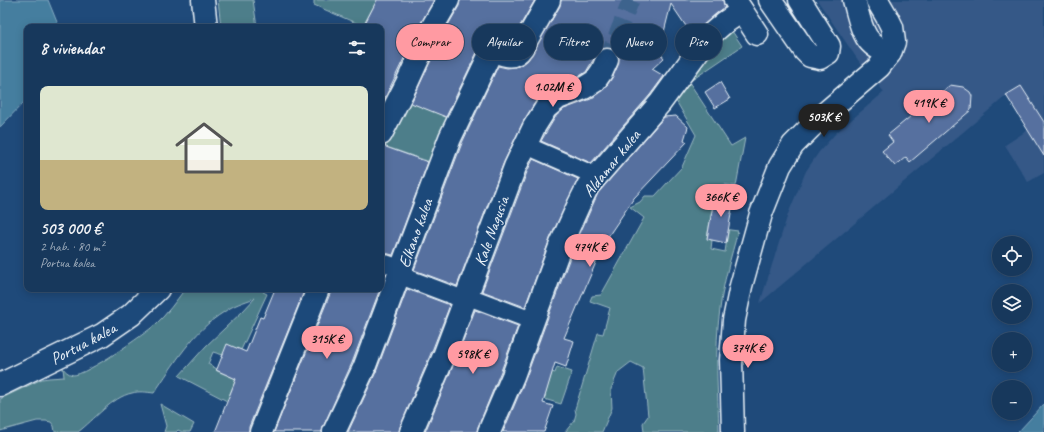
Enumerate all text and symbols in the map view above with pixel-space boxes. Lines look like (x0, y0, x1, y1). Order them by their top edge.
chip: Comprar (396, 24, 464, 60)
chip: Alquilar (472, 24, 536, 60)
chip: Filtros (544, 24, 603, 60)
chip: Nuevo (611, 24, 667, 60)
chip: Piso (675, 24, 722, 60)
icon: filters (346, 37, 368, 59)
text: 8 viviendas (40, 38, 104, 59)
pin: 1.02M € (516, 74, 590, 108)
text: 1.02M € (534, 79, 572, 95)
pin: 419K € (896, 90, 962, 124)
text: 419K € (913, 95, 946, 111)
pin: 503K € (791, 104, 857, 138)
text: 503K € (808, 109, 840, 125)
icon: home (168, 112, 240, 184)
street label: Aldamar kalea (578, 125, 646, 201)
pin: 366K € (688, 184, 754, 218)
text: 366K € (704, 189, 738, 205)
street label: Kale Nagusia (469, 192, 514, 269)
street label: Elkano kalea (393, 195, 438, 270)
text: 503 000 € (40, 218, 102, 239)
pin: 474K € (557, 234, 623, 268)
map controls (992, 236, 1032, 420)
button: locate (992, 236, 1032, 276)
text: 2 hab. · 80 m² (40, 239, 104, 255)
text: 474K € (573, 239, 607, 255)
text: Portua kalea (40, 255, 95, 271)
button: layers (992, 284, 1032, 324)
street label: Portua kalea (47, 316, 122, 369)
pin: 315K € (294, 326, 360, 360)
text: 315K € (311, 331, 343, 347)
button: + (992, 332, 1032, 372)
pin: 374K € (715, 335, 781, 369)
text: 374K € (731, 340, 765, 356)
pin: 598K € (440, 341, 506, 375)
text: 598K € (457, 346, 489, 362)
button: − (992, 380, 1032, 420)

